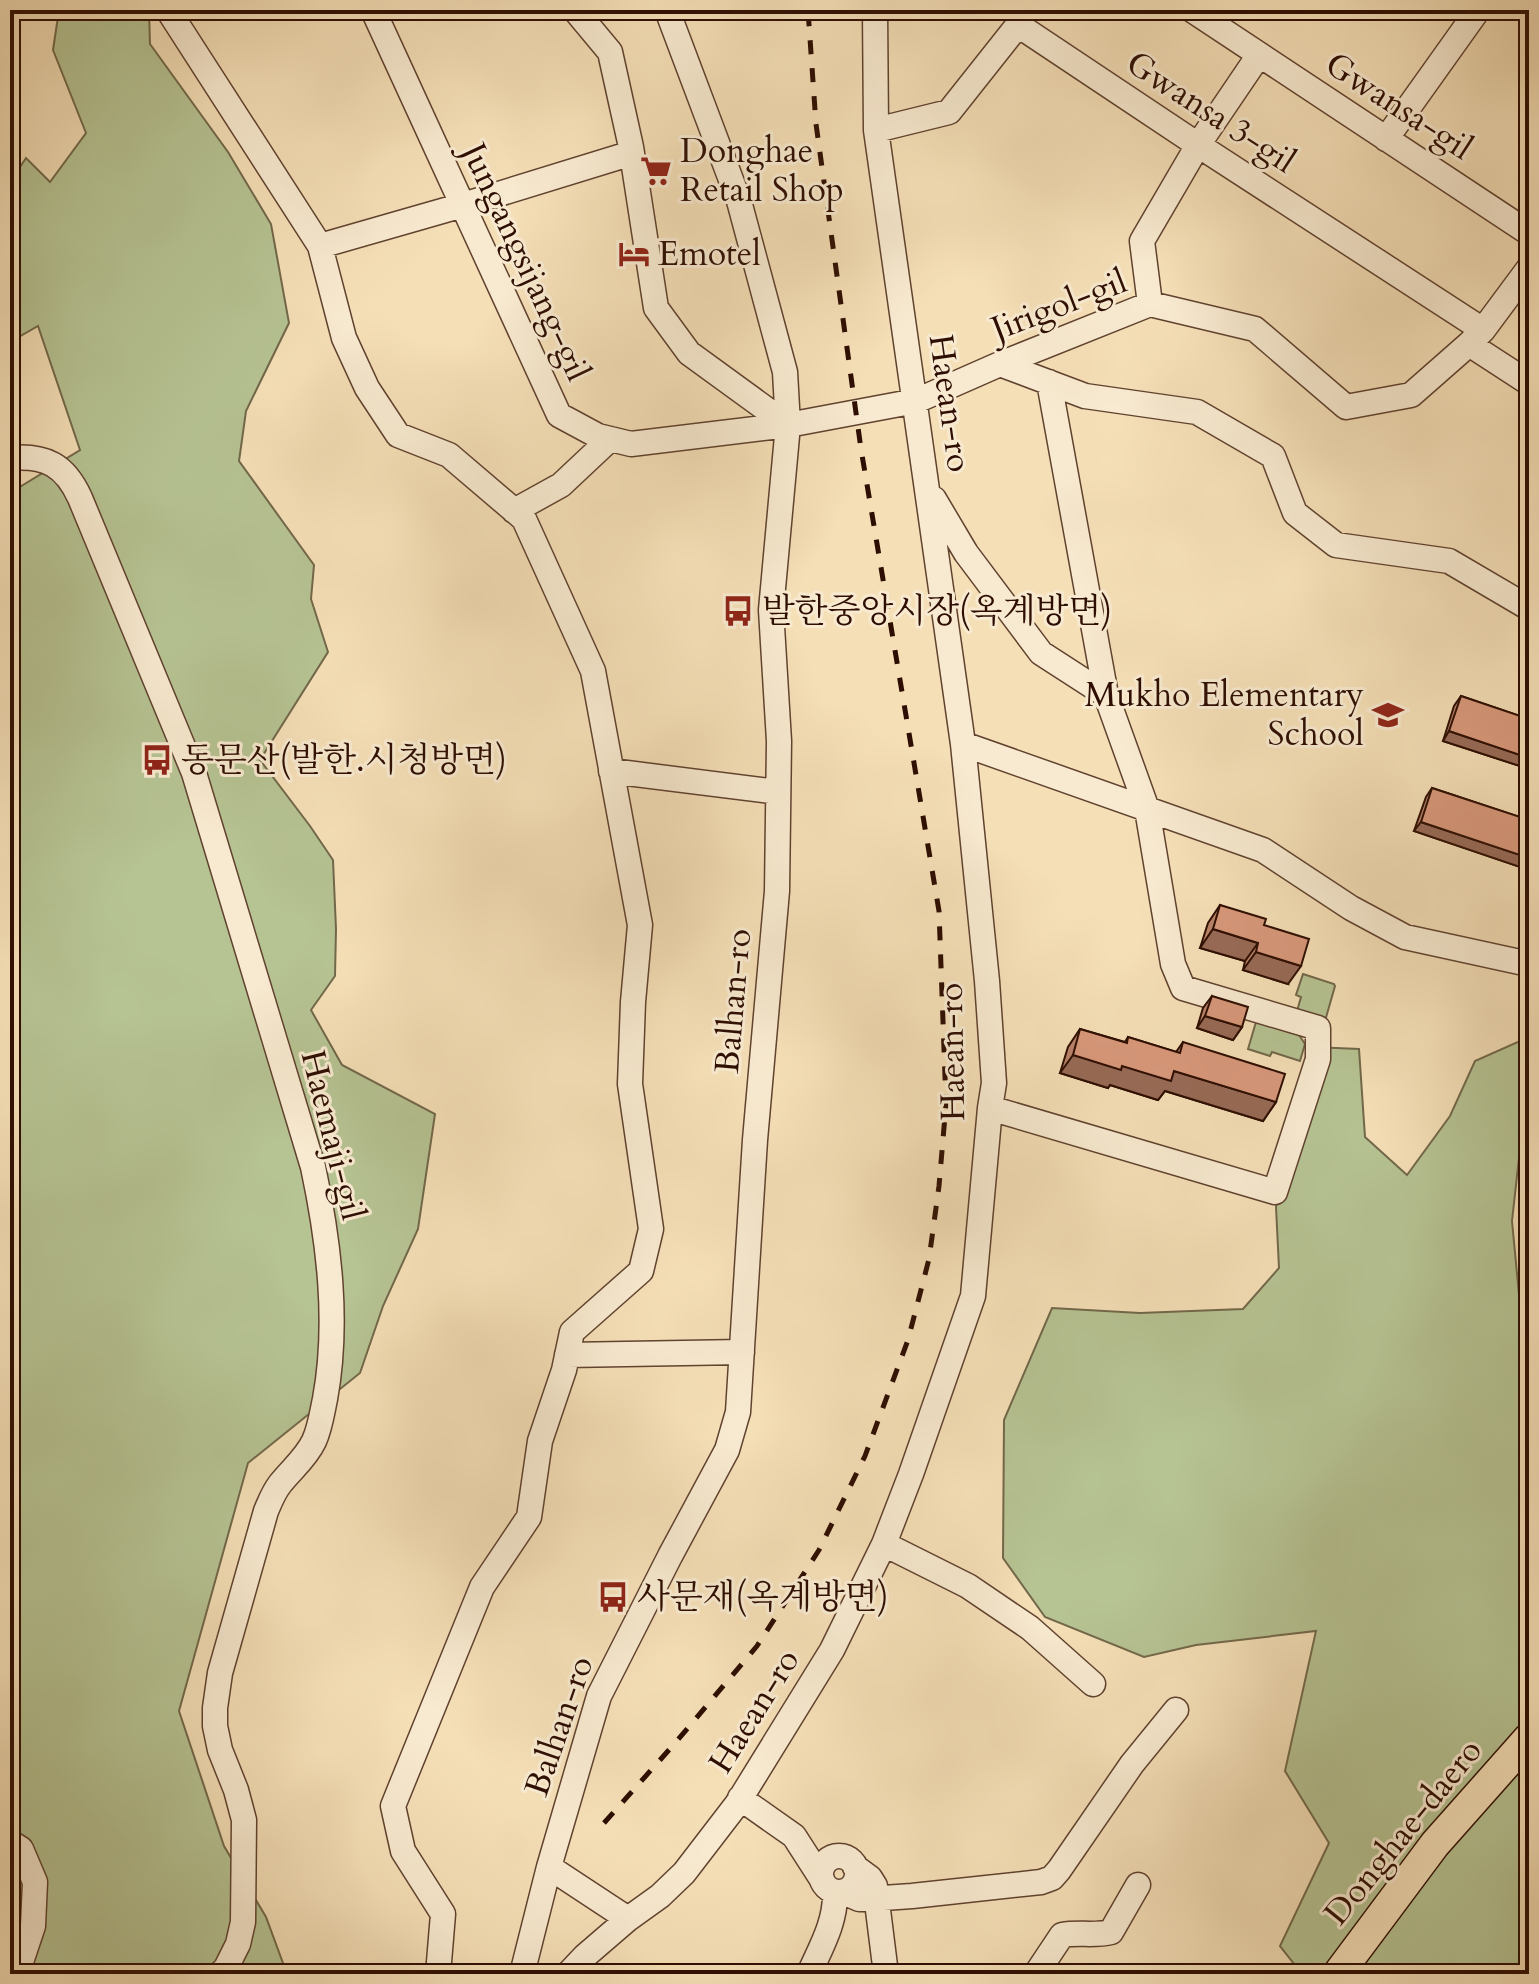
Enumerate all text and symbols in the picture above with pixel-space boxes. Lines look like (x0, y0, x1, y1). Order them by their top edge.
street label: Gwansa 3-gil (1117, 40, 1305, 184)
street label: Gwansa-gil (1317, 41, 1482, 171)
place label: Donghae Retail Shop (680, 128, 844, 213)
street label: Jungangsijang-gil (449, 131, 601, 389)
supermarket icon: Donghae Retail Shop (639, 154, 673, 188)
place label: Emotel (658, 231, 761, 277)
hotel icon: Emotel (617, 237, 651, 271)
street label: Jirigol-gil (980, 258, 1134, 354)
street label: Haean-ro (918, 331, 982, 475)
place label: 발한중앙시장(옥계방면) (762, 588, 1112, 634)
bus stop icon: 발한중앙시장(옥계방면) (721, 594, 755, 628)
place label: Mukho Elementary School (1085, 672, 1364, 757)
school or university icon: Mukho Elementary School (1371, 698, 1405, 732)
place label: 동문산(발한.시청방면) (181, 737, 507, 783)
bus stop icon: 동문산(발한.시청방면) (140, 743, 174, 777)
street label: Balhan-ro (704, 927, 762, 1075)
street label: Haean-ro (928, 982, 976, 1122)
street label: Haemaji-gil (290, 1045, 376, 1225)
place label: 사문재(옥계방면) (637, 1574, 889, 1620)
bus stop icon: 사문재(옥계방면) (596, 1580, 630, 1614)
street label: Haean-ro (698, 1640, 810, 1782)
street label: Balhan-ro (514, 1650, 604, 1802)
street label: Donghae-daero (1314, 1729, 1492, 1935)

